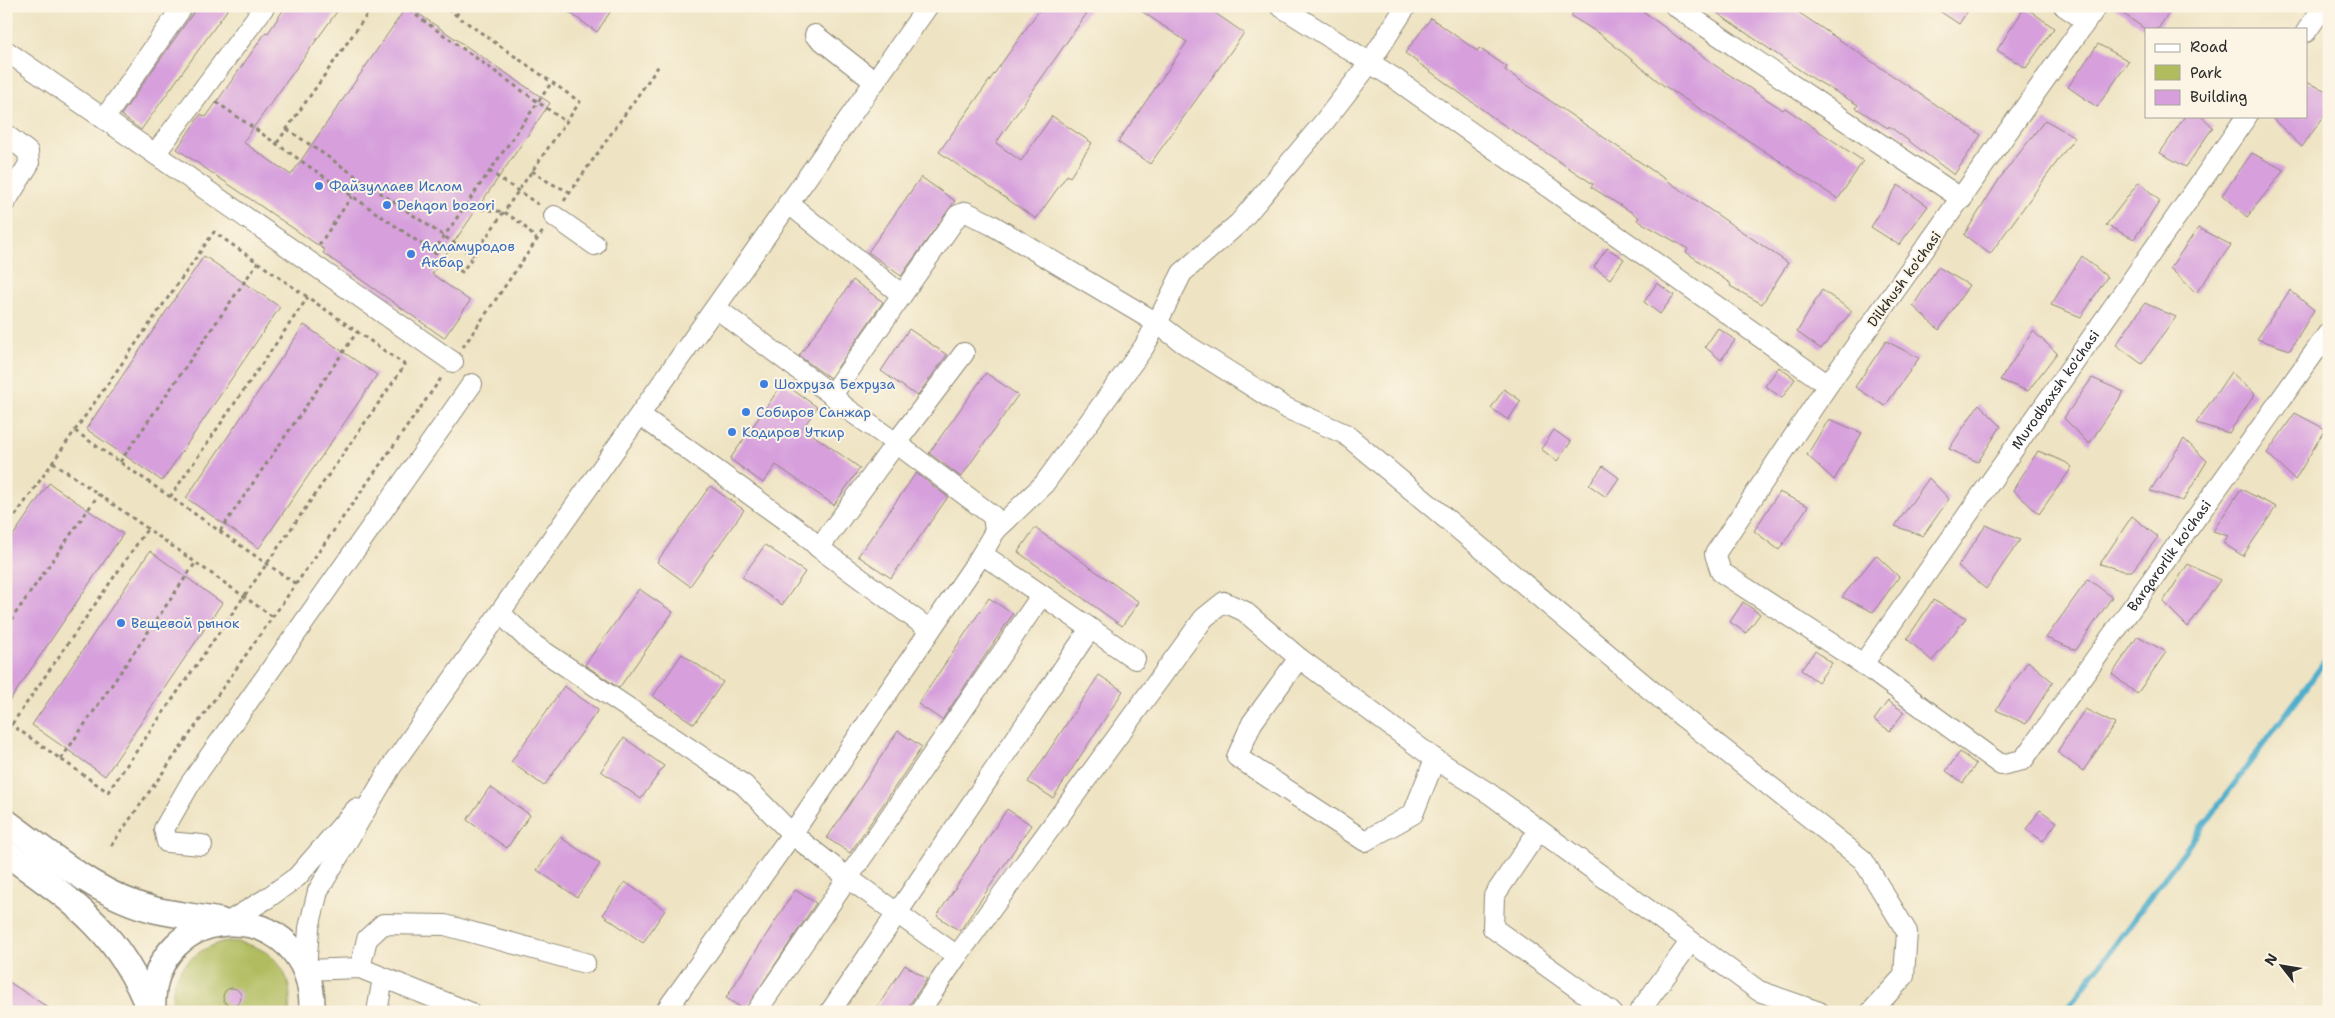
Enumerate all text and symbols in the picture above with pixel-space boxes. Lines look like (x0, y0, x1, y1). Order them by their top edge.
legend (2145, 28, 2308, 118)
text: Road (2190, 37, 2228, 57)
text: Park (2190, 63, 2222, 83)
text: Building (2190, 87, 2247, 107)
place label: Файзуллаев Ислом (329, 177, 462, 195)
marker: Файзуллаев Ислом (313, 180, 325, 192)
place label: Dehqon bozori (397, 196, 495, 214)
marker: Dehqon bozori (381, 199, 393, 211)
street label: Dilkhush ko'chasi (1863, 228, 1945, 330)
place label: Алламуродов Акбар (421, 237, 515, 271)
marker: Алламуродов Акбар (405, 248, 417, 260)
street label: Murodbaxsh ko'chasi (2007, 327, 2103, 453)
place label: Шохруза Бехруза (774, 375, 896, 393)
marker: Шохруза Бехруза (758, 378, 770, 390)
place label: Собиров Санжар (756, 403, 871, 421)
marker: Собиров Санжар (740, 406, 752, 418)
place label: Кодиров Уткир (742, 423, 845, 441)
marker: Кодиров Уткир (726, 426, 738, 438)
street label: Barqarorlik ko'chasi (2123, 496, 2215, 615)
place label: Вещевой рынок (131, 614, 240, 632)
marker: Вещевой рынок (115, 617, 127, 629)
north arrow (2258, 940, 2308, 990)
text: N (2260, 950, 2281, 969)

